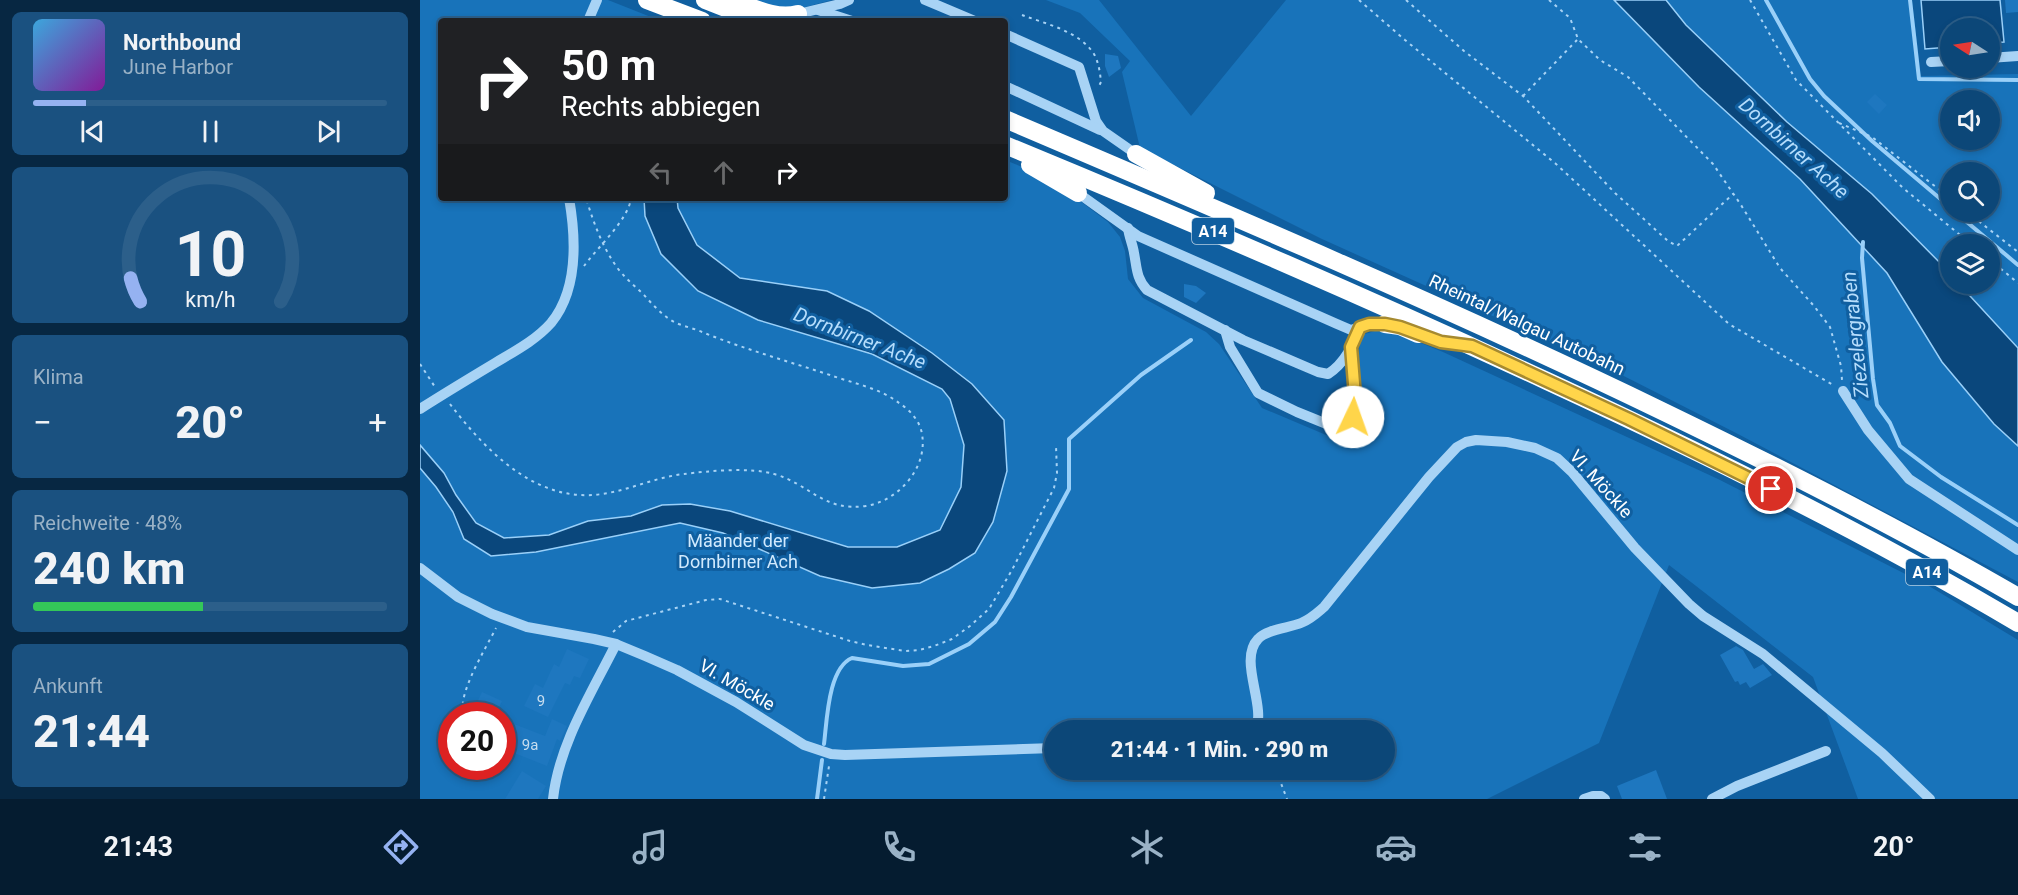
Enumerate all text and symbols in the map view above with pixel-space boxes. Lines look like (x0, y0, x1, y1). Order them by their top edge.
north arrow (1940, 18, 2000, 78)
map controls (1940, 18, 2000, 294)
text: Northbound (123, 30, 241, 55)
text: 50 m (561, 41, 656, 90)
icon: right (462, 42, 540, 120)
text: June Harbor (123, 55, 233, 79)
button: sound (1940, 90, 2000, 150)
text: Rechts abbiegen (561, 91, 761, 123)
water label: Dornbirner Ache (1734, 92, 1854, 204)
icon: previous (76, 115, 109, 148)
icon: pause (194, 115, 227, 148)
icon: next (312, 115, 345, 148)
icon: left (644, 156, 677, 189)
icon: ahead (707, 156, 740, 189)
icon: right (770, 156, 803, 189)
button: search (1940, 162, 2000, 222)
text: 10 (174, 218, 246, 291)
road number: A14 (1192, 218, 1234, 244)
button: layers (1940, 234, 2000, 294)
street label: Rheintal/Walgau Autobahn (1426, 270, 1629, 379)
water label: Ziezelergraben (1836, 270, 1874, 401)
text: km/h (185, 287, 235, 312)
water label: Dornbirner Ache (791, 302, 929, 374)
text: Klima (33, 365, 84, 389)
position arrow (1321, 385, 1385, 449)
text: 20° (175, 396, 245, 449)
text: − (33, 403, 52, 442)
text: + (368, 403, 387, 442)
street label: VI. Möckle (1565, 445, 1637, 522)
pin (1745, 463, 1796, 514)
icon: arrive (1754, 472, 1787, 505)
text: Reichweite · 48% (33, 511, 182, 535)
park label: Mäander der Dornbirner Ach (678, 530, 798, 572)
text: 240 km (33, 542, 185, 595)
road number: A14 (1906, 559, 1948, 585)
street label: VI. Möckle (696, 654, 779, 715)
text: Ankunft (33, 674, 103, 698)
house number: 9 (537, 692, 545, 710)
speed limit sign: 20 (438, 702, 516, 780)
text: 21:44 (33, 705, 150, 758)
house number: 9a (522, 736, 538, 754)
text: 21:44 · 1 Min. · 290 m (1111, 737, 1328, 762)
icon: directions (380, 826, 422, 868)
icon: music (629, 826, 671, 868)
icon: phone (878, 826, 920, 868)
icon: climate (1126, 826, 1168, 868)
icon: car (1375, 826, 1417, 868)
icon: filters (1624, 826, 1666, 868)
text: 21:43 (103, 831, 173, 863)
text: 20° (1873, 831, 1915, 863)

